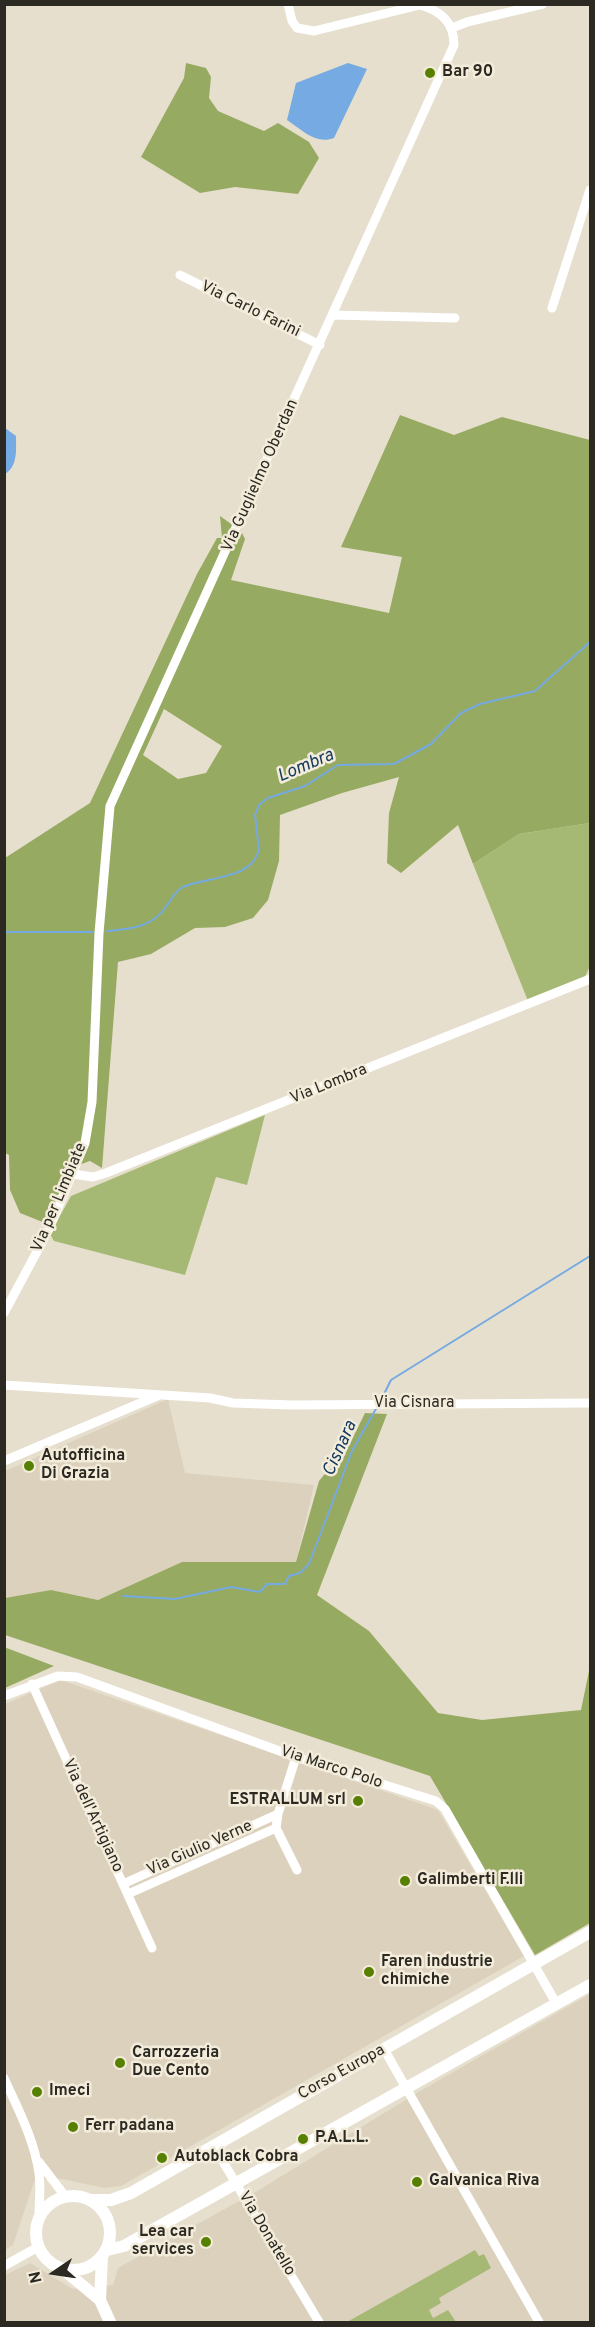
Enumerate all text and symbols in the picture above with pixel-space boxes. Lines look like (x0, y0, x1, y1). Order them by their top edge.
place label: Bar 90 (442, 63, 493, 83)
marker: Bar 90 (423, 66, 437, 80)
street label: Via Carlo Farini (197, 278, 303, 342)
street label: Via Guglielmo Oberdan (219, 397, 303, 555)
water label: Lombra (275, 746, 337, 788)
street label: Via Lombra (288, 1061, 370, 1109)
street label: Via per Limbiate (28, 1140, 92, 1256)
street label: Via Cisnara (374, 1394, 454, 1414)
water label: Cisnara (319, 1418, 363, 1480)
place label: Autofficina Di Grazia (41, 1447, 125, 1485)
marker: Autofficina Di Grazia (22, 1459, 36, 1473)
street label: Via Marco Polo (277, 1742, 385, 1794)
street label: Via dell'Artigiano (57, 1756, 127, 1876)
place label: ESTRALLUM srl (230, 1791, 346, 1811)
marker: ESTRALLUM srl (351, 1794, 365, 1808)
street label: Via Giulio Verne (144, 1817, 256, 1881)
place label: Galimberti F.lli (417, 1871, 523, 1891)
marker: Galimberti F.lli (398, 1874, 412, 1888)
place label: Faren industrie chimiche (381, 1953, 493, 1991)
marker: Faren industrie chimiche (362, 1965, 376, 1979)
street label: Corso Europa (295, 2041, 389, 2105)
place label: Carrozzeria Due Cento (132, 2044, 219, 2082)
marker: Carrozzeria Due Cento (113, 2056, 127, 2070)
place label: Imeci (49, 2082, 90, 2102)
marker: Imeci (30, 2085, 44, 2099)
place label: Ferr padana (85, 2117, 174, 2137)
marker: Ferr padana (66, 2120, 80, 2134)
place label: P.A.L.L. (315, 2129, 369, 2149)
marker: P.A.L.L. (296, 2132, 310, 2146)
place label: Autoblack Cobra (174, 2148, 298, 2168)
marker: Autoblack Cobra (155, 2151, 169, 2165)
place label: Galvanica Riva (429, 2172, 540, 2192)
marker: Galvanica Riva (410, 2175, 424, 2189)
street label: Via Donatello (233, 2188, 299, 2280)
place label: Lea car services (132, 2223, 194, 2261)
marker: Lea car services (199, 2235, 213, 2249)
north arrow (24, 2243, 84, 2303)
text: N (25, 2269, 47, 2285)

